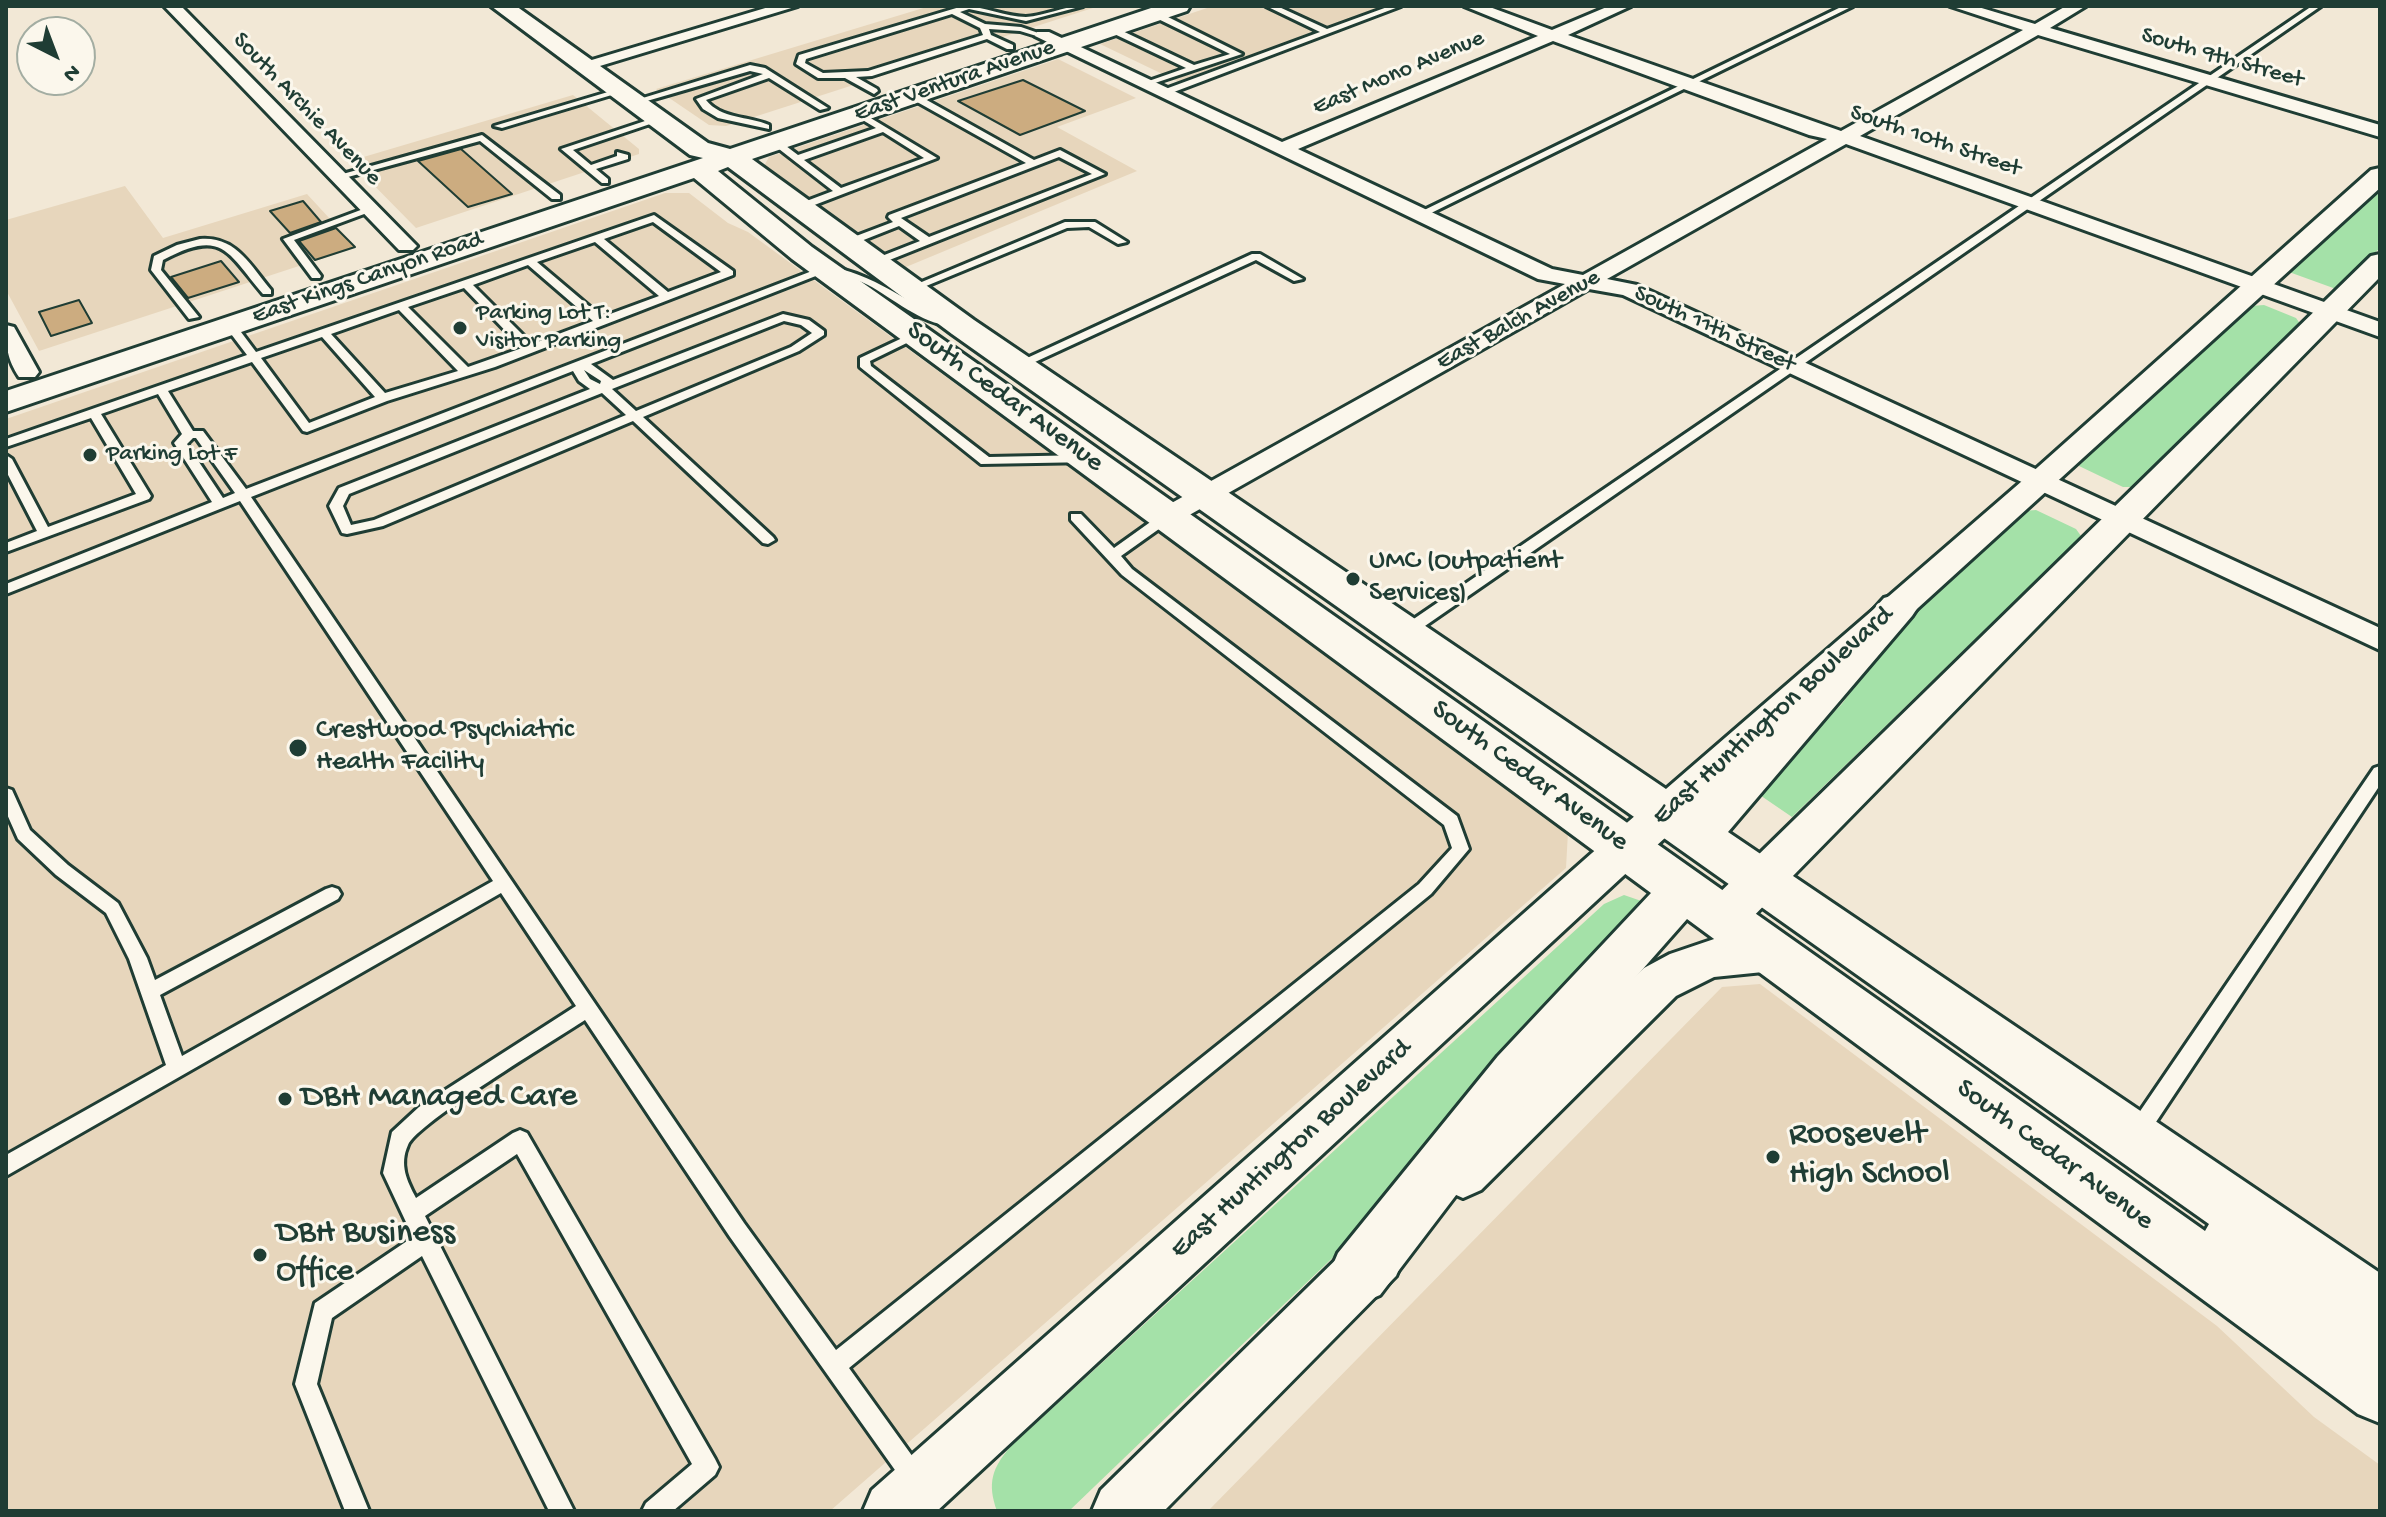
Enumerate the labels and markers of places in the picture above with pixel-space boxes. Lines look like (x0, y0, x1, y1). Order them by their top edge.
place label: Parking Lot T: Visitor Parking (476, 300, 621, 356)
marker: Parking Lot T: Visitor Parking (451, 319, 469, 337)
place label: Parking Lot F (106, 441, 237, 469)
marker: Parking Lot F (81, 446, 99, 464)
place label: UMC (Outpatient Services) (1369, 546, 1562, 612)
marker: UMC (Outpatient Services) (1344, 570, 1362, 588)
place label: Crestwood Psychiatric Health Facility (316, 715, 574, 781)
marker: Crestwood Psychiatric Health Facility (287, 737, 309, 759)
place label: DBH Managed Care (301, 1079, 577, 1119)
marker: DBH Managed Care (276, 1090, 294, 1108)
place label: Roosevelt High School (1789, 1117, 1950, 1196)
marker: Roosevelt High School (1764, 1148, 1782, 1166)
place label: DBH Business Office (276, 1215, 455, 1294)
marker: DBH Business Office (251, 1246, 269, 1264)

